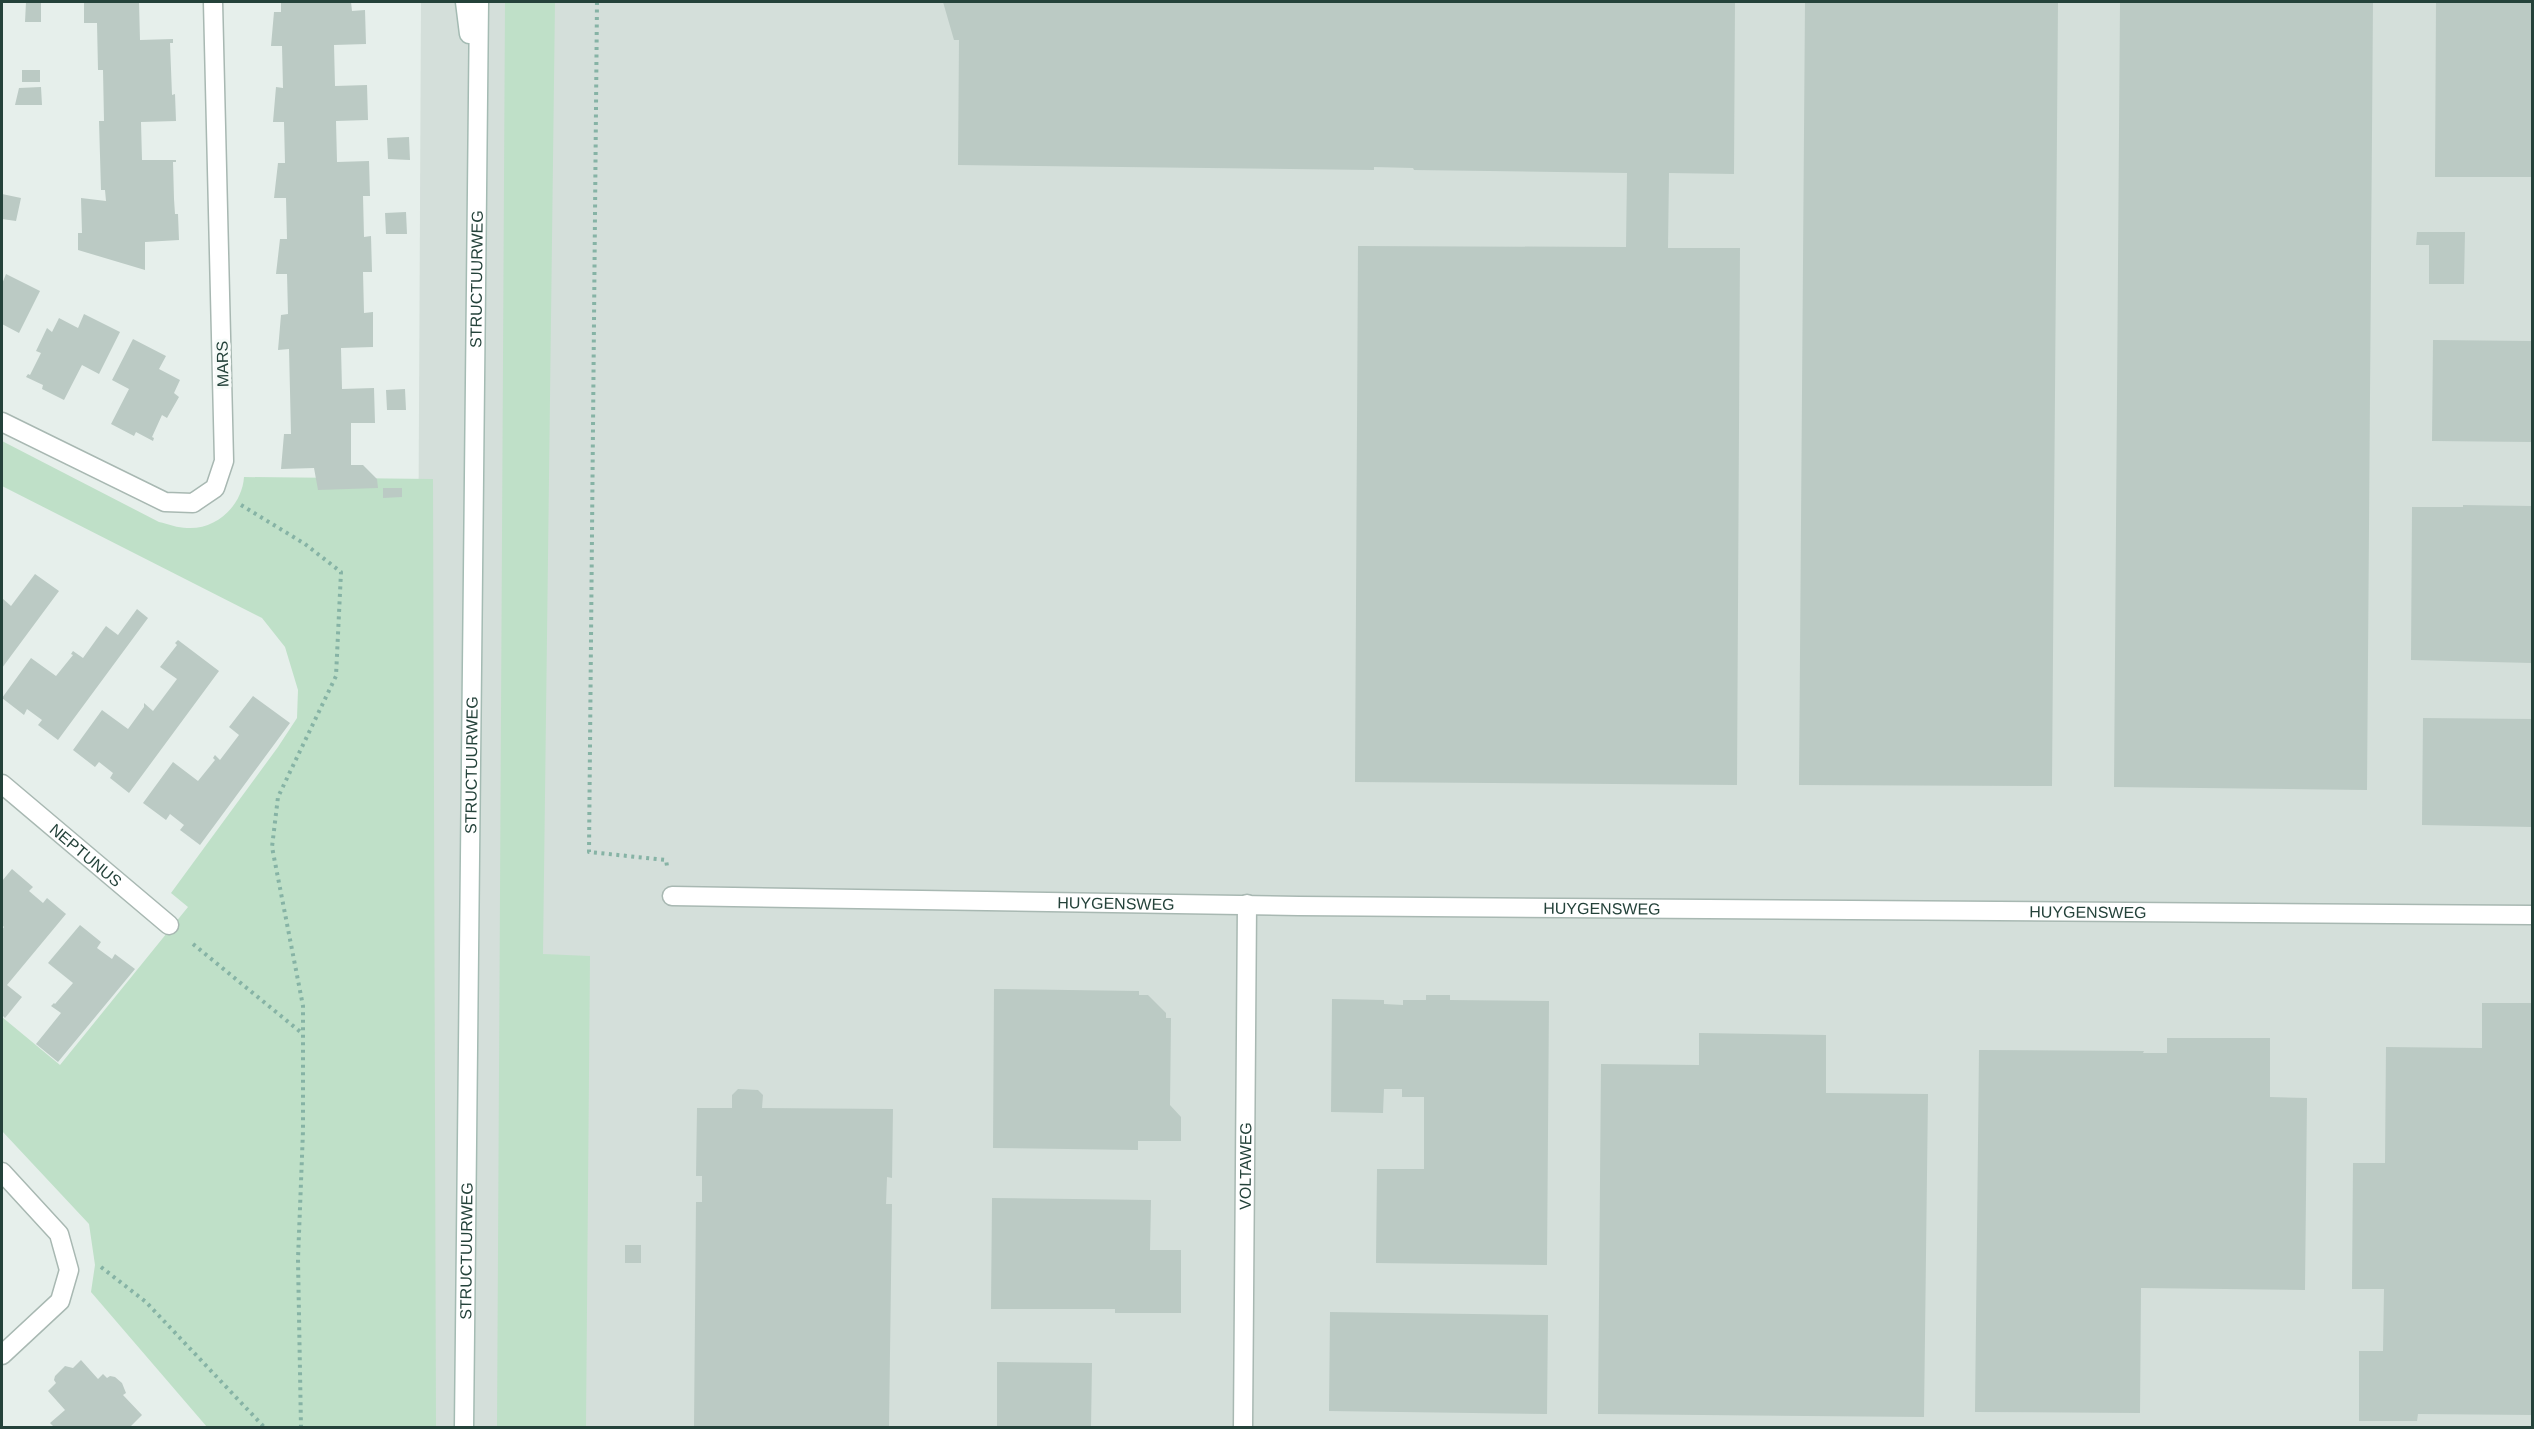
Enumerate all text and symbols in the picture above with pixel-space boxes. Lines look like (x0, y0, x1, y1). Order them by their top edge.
street label: STRUCTUURWEG (467, 210, 486, 348)
street label: MARS (214, 341, 231, 387)
street label: STRUCTUURWEG (462, 696, 481, 834)
street label: NEPTUNUS (47, 820, 125, 890)
street label: HUYGENSWEG (1057, 894, 1175, 913)
street label: HUYGENSWEG (1543, 900, 1661, 918)
street label: HUYGENSWEG (2029, 903, 2147, 921)
street label: VOLTAWEG (1237, 1122, 1254, 1210)
street label: STRUCTUURWEG (457, 1182, 476, 1320)

